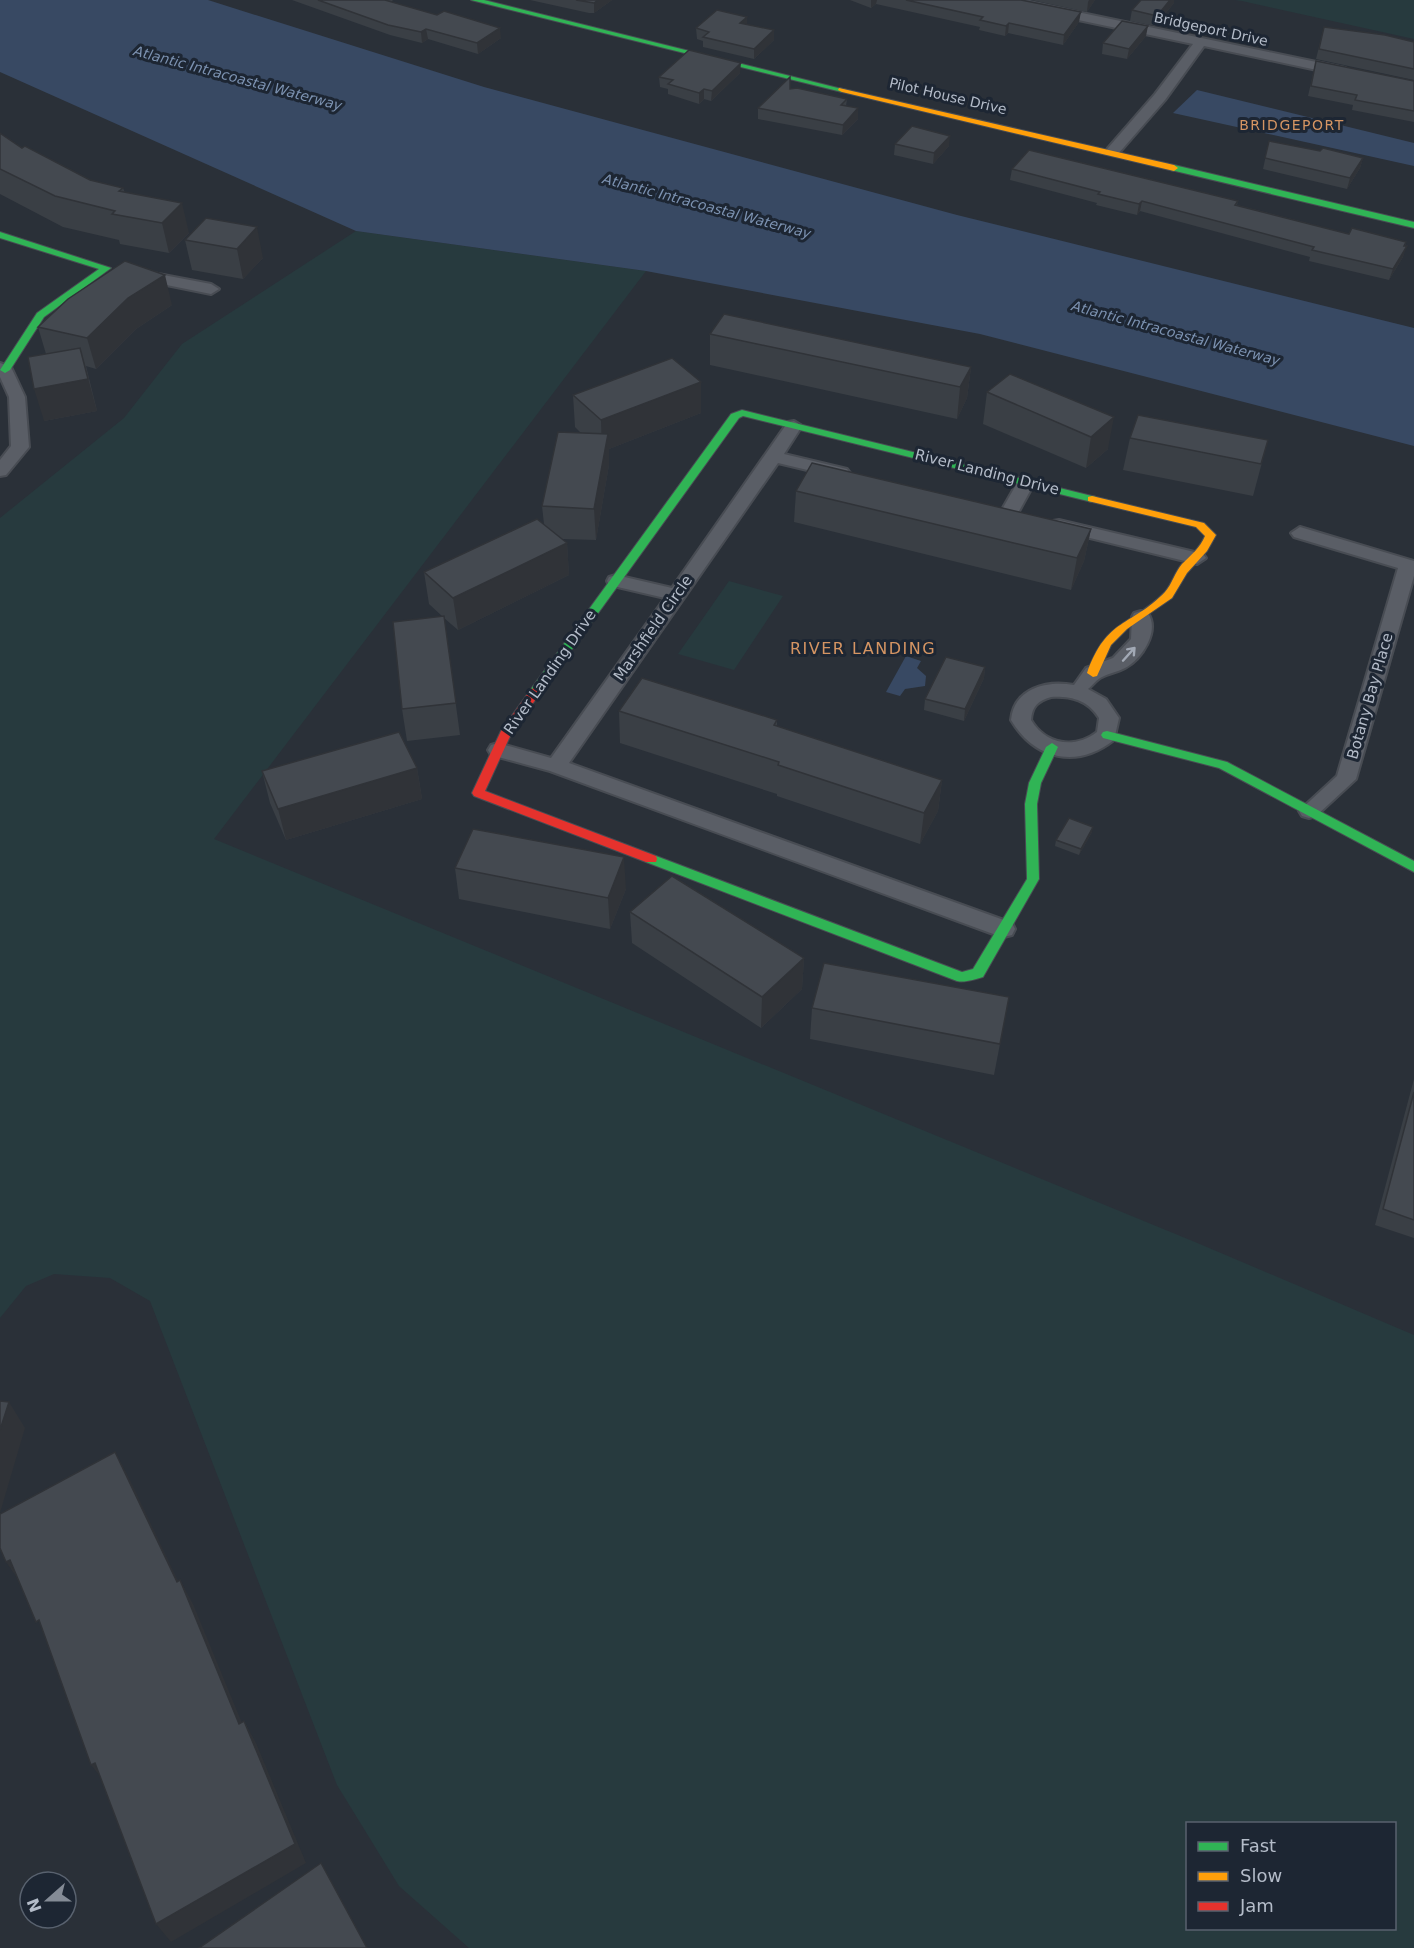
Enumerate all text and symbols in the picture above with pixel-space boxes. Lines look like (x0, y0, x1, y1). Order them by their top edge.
street label: Bridgeport Drive (1153, 9, 1269, 49)
water label: Atlantic Intracoastal Waterway (131, 42, 345, 114)
street label: Pilot House Drive (888, 75, 1008, 117)
district label: BRIDGEPORT (1239, 117, 1345, 133)
water label: Atlantic Intracoastal Waterway (600, 170, 814, 242)
water label: Atlantic Intracoastal Waterway (1069, 297, 1283, 369)
street label: River Landing Drive (913, 445, 1061, 499)
street label: Marshfield Circle (610, 572, 696, 684)
street label: River Landing Drive (500, 606, 600, 738)
street label: Botany Bay Place (1343, 631, 1397, 761)
district label: RIVER LANDING (790, 639, 936, 658)
one-way arrow (1122, 647, 1136, 662)
legend (1186, 1822, 1396, 1930)
text: Fast (1240, 1835, 1276, 1856)
text: Slow (1240, 1865, 1282, 1886)
north arrow (18, 1870, 78, 1930)
text: Jam (1239, 1895, 1274, 1916)
text: N (23, 1896, 46, 1915)

